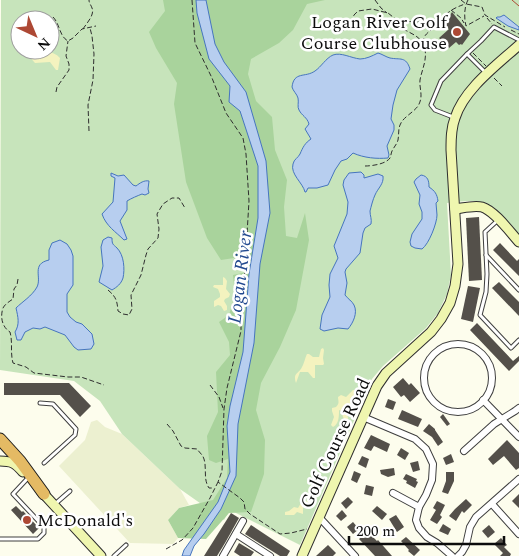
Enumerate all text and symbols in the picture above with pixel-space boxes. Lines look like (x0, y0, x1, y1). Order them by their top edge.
place label: Logan River Golf Course Clubhouse (301, 9, 449, 57)
north arrow (10, 10, 60, 60)
marker: Logan River Golf Course Clubhouse (451, 26, 463, 38)
text: N (32, 32, 55, 56)
water label: Logan River (220, 229, 261, 325)
street label: Golf Course Road (293, 374, 378, 513)
place label: McDonald's (37, 507, 133, 534)
marker: McDonald's (21, 514, 33, 526)
scale bar (349, 514, 504, 546)
text: 200 m (356, 520, 395, 543)

